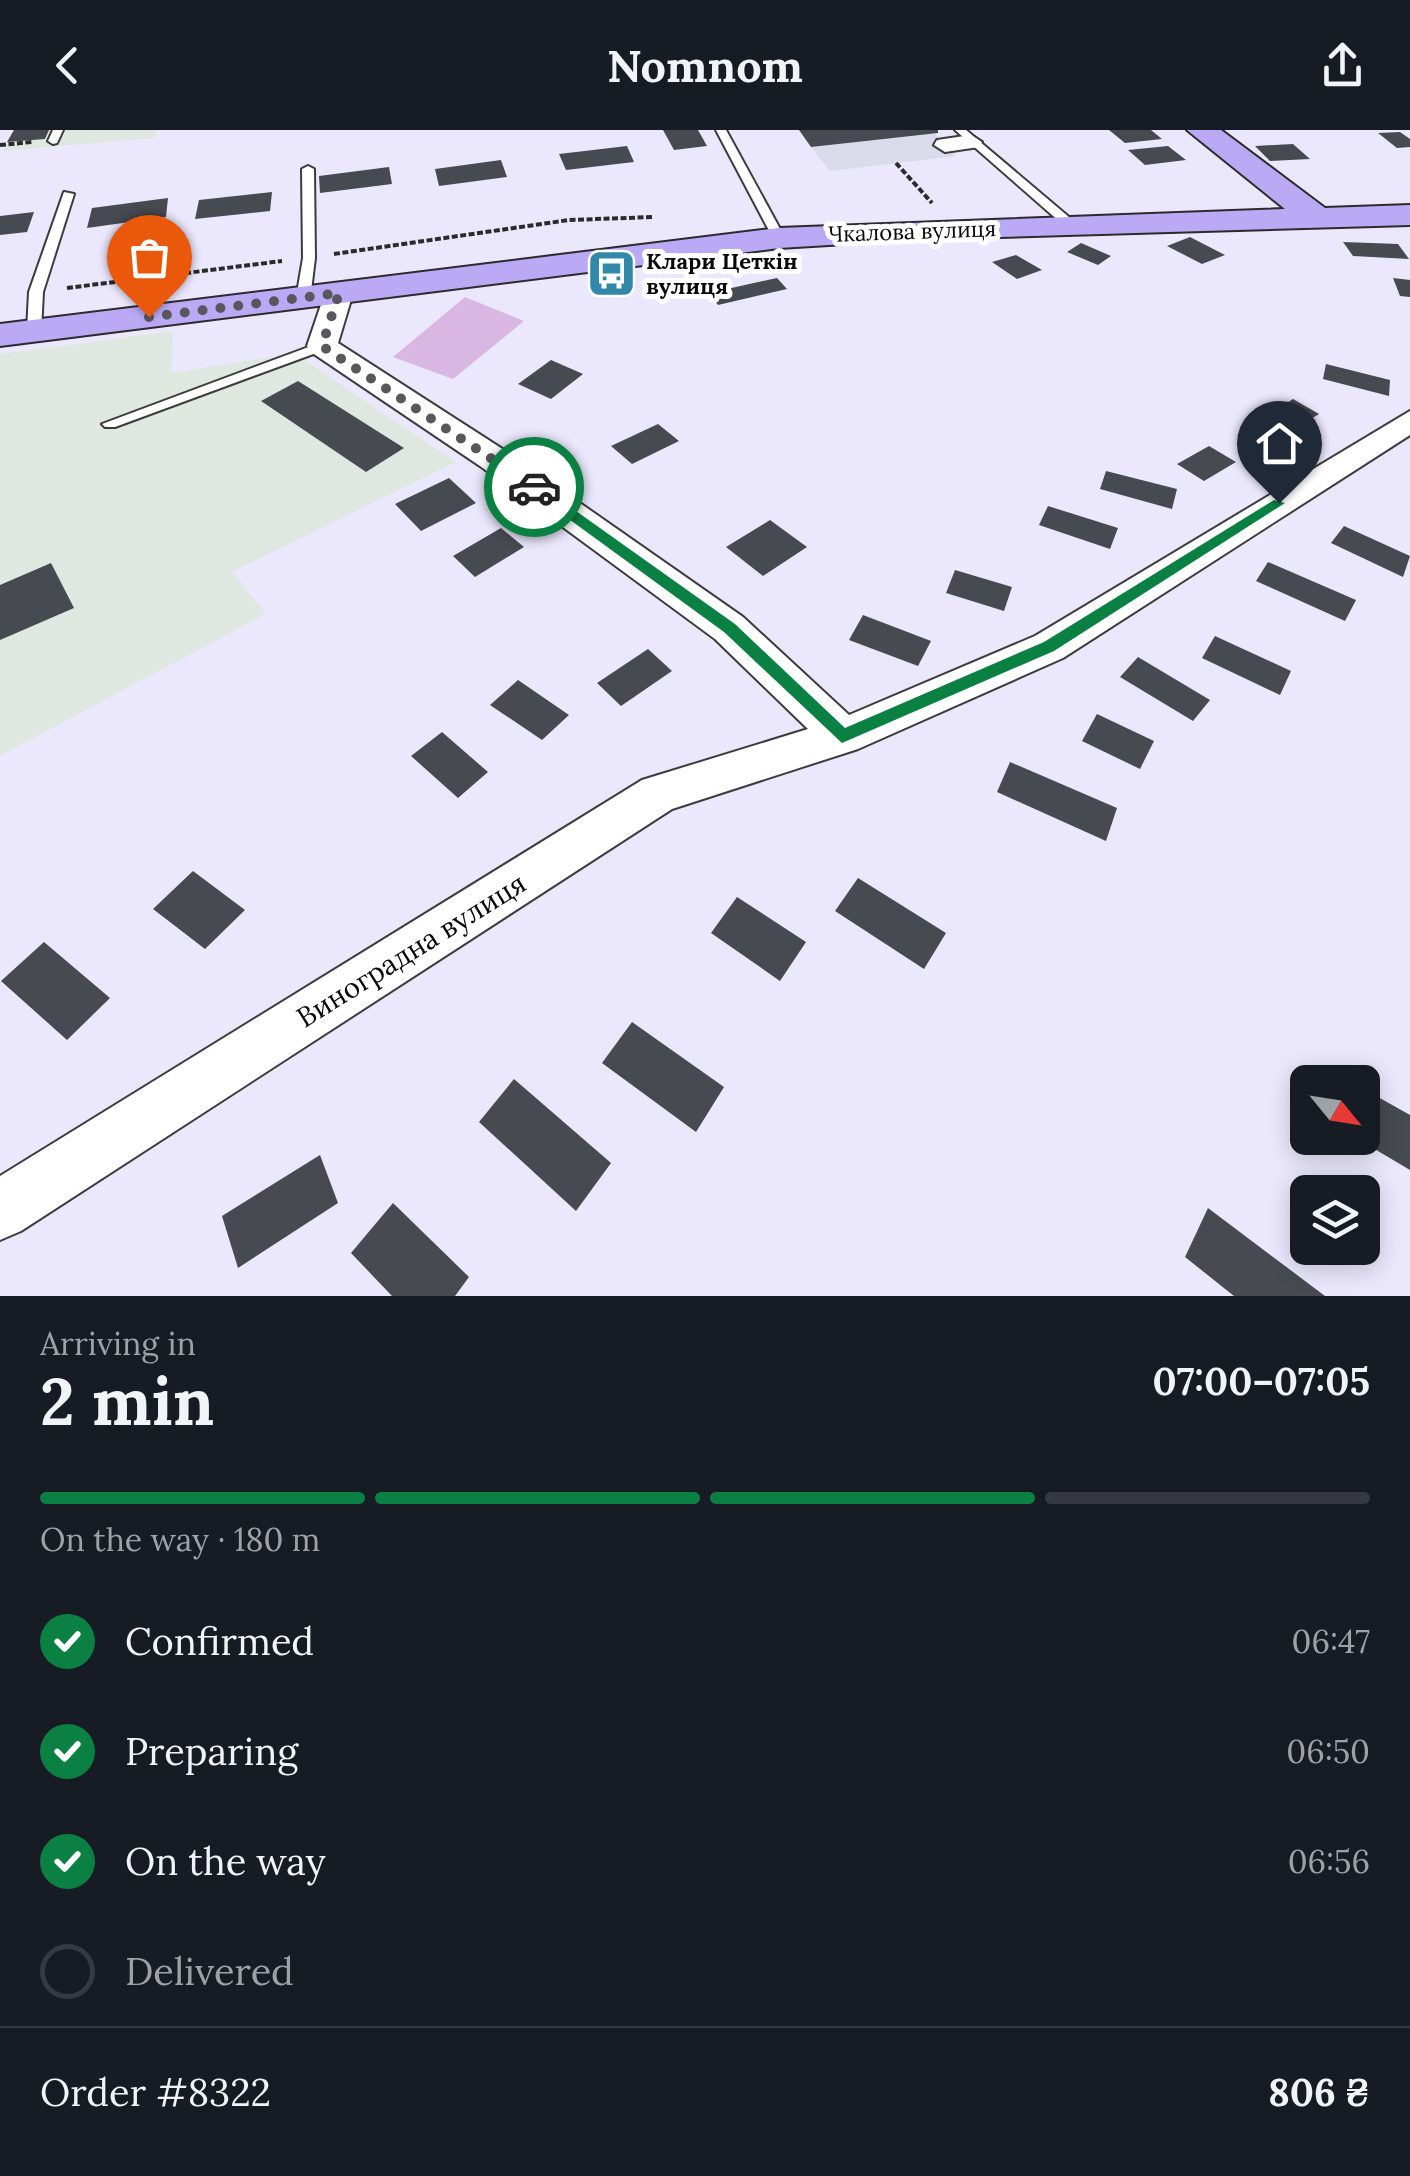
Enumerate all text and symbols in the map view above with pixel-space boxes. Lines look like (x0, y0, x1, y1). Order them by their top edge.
text: Nomnom (607, 37, 803, 94)
icon: back (40, 38, 95, 93)
icon: share (1315, 38, 1370, 93)
street label: Чкалова вулиця (827, 214, 997, 248)
pin (107, 215, 192, 318)
icon: bag (122, 230, 177, 285)
place label: Клари Цеткін вулиця (646, 247, 798, 300)
bus stop icon: Клари Цеткін вулиця (585, 248, 637, 300)
pin (1237, 401, 1322, 504)
icon: home (1252, 416, 1307, 471)
courier (484, 437, 584, 537)
icon: car (507, 460, 562, 515)
street label: Виноградна вулиця (290, 865, 532, 1035)
north arrow (1290, 1065, 1380, 1155)
map controls (1290, 1065, 1380, 1265)
button: layers (1290, 1175, 1380, 1265)
text: Arriving in (40, 1323, 196, 1364)
text: 07:00–07:05 (1153, 1357, 1370, 1405)
text: 2 min (40, 1360, 214, 1443)
text: On the way · 180 m (40, 1519, 320, 1560)
icon: check (40, 1614, 95, 1669)
text: Confirmed (125, 1617, 314, 1665)
text: 06:47 (1292, 1621, 1370, 1662)
icon: check (40, 1724, 95, 1779)
text: Preparing (125, 1727, 298, 1775)
text: 06:50 (1286, 1731, 1370, 1772)
icon: check (40, 1834, 95, 1889)
text: On the way (125, 1837, 326, 1885)
text: 06:56 (1288, 1841, 1370, 1882)
text: Delivered (125, 1947, 294, 1995)
text: Order #8322 (40, 2068, 271, 2116)
text: 806 ₴ (1268, 2068, 1370, 2116)

